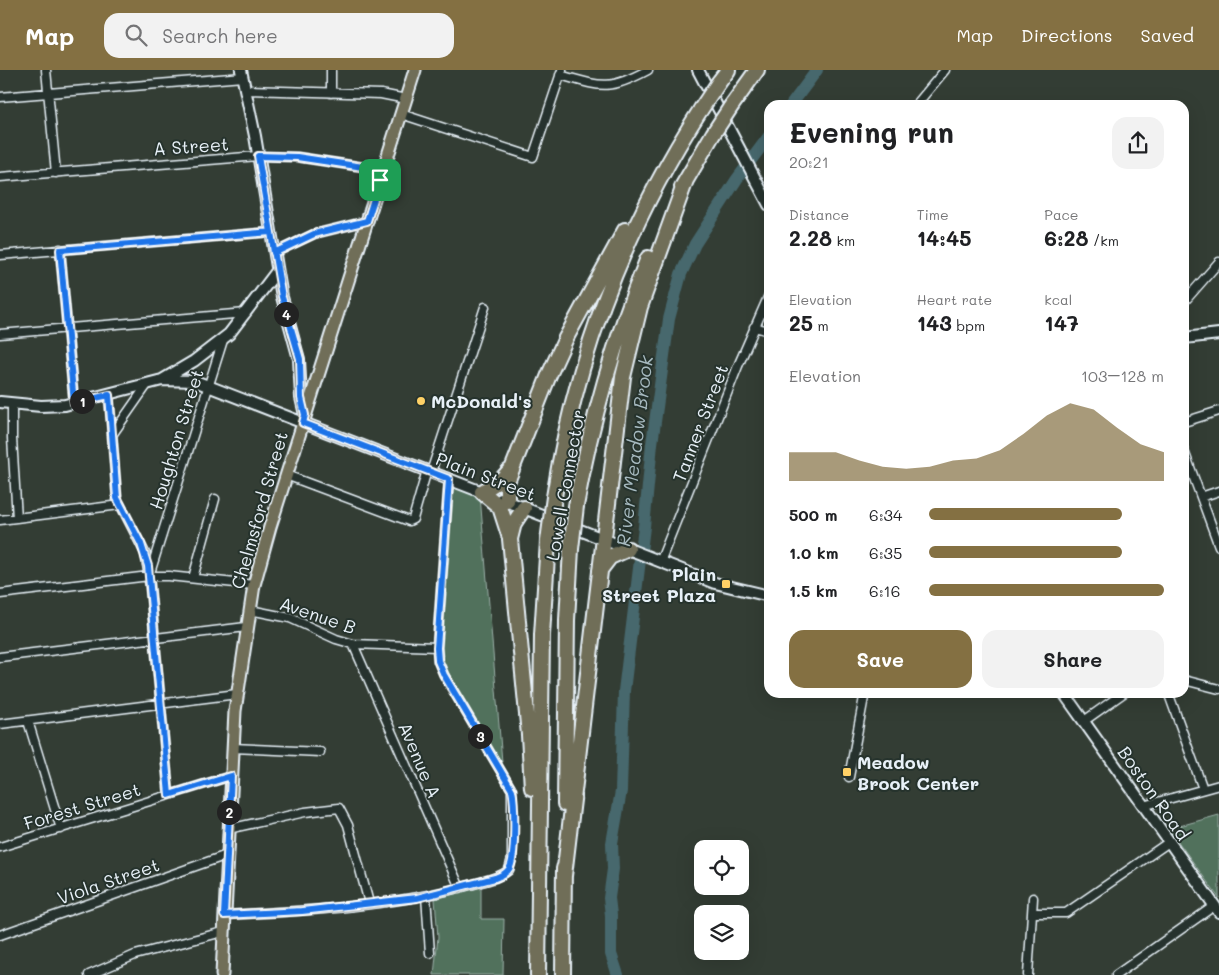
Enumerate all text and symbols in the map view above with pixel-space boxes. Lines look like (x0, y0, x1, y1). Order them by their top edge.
search box (104, 13, 454, 58)
text: Map (25, 20, 74, 51)
icon: search (122, 21, 150, 49)
text: Search here (162, 23, 278, 48)
text: Map (956, 23, 993, 47)
text: Directions (1021, 23, 1113, 47)
text: Saved (1141, 23, 1194, 47)
text: Evening run (789, 114, 954, 150)
button: share (1112, 117, 1164, 169)
street label: A Street (152, 131, 230, 161)
text: 20:21 (789, 151, 829, 172)
pin (359, 159, 401, 201)
icon: arrive (366, 166, 394, 194)
text: Distance (789, 205, 849, 224)
text: Time (917, 205, 949, 224)
text: Pace (1044, 205, 1079, 224)
text: 2.28 (789, 224, 832, 251)
text: 14:45 (917, 224, 972, 251)
text: 6:28 (1044, 224, 1088, 251)
text: km (832, 231, 855, 250)
text: /km (1088, 231, 1119, 250)
text: Elevation (789, 290, 852, 309)
text: Heart rate (917, 290, 992, 309)
text: kcal (1044, 290, 1072, 309)
pin: 4 (274, 302, 298, 326)
text: 4 (282, 305, 291, 324)
text: 25 (789, 309, 813, 336)
text: 143 (917, 309, 952, 336)
text: 147 (1044, 309, 1079, 336)
text: m (813, 316, 829, 335)
text: bpm (952, 316, 985, 335)
water label: River Meadow Brook (610, 353, 658, 548)
street label: Tanner Street (667, 361, 733, 485)
text: Elevation (789, 365, 861, 386)
text: 103–128 m (1081, 365, 1164, 386)
street label: Houghton Street (143, 366, 209, 512)
pin: 1 (70, 388, 94, 414)
place label: McDonald's (431, 389, 532, 413)
text: 1 (79, 392, 86, 411)
marker: McDonald's (415, 395, 427, 407)
street label: Lowell Connector (540, 408, 590, 562)
street label: Chelmsford Street (225, 428, 293, 592)
street label: Plain Street (433, 446, 539, 506)
text: 500 m (789, 504, 837, 525)
text: 6:34 (869, 504, 902, 525)
text: 1.0 km (789, 542, 838, 563)
text: 6:35 (869, 542, 902, 563)
place label: Plain Street Plaza (602, 562, 716, 607)
marker: Plain Street Plaza (720, 578, 732, 590)
text: 1.5 km (789, 580, 837, 601)
text: 6:16 (869, 580, 900, 601)
street label: Avenue B (277, 591, 359, 639)
button: Save (789, 630, 972, 688)
button: Share (982, 630, 1164, 688)
street label: Avenue A (393, 718, 447, 802)
pin: 3 (468, 724, 492, 748)
text: 3 (476, 727, 485, 746)
street label: Boston Road (1113, 741, 1195, 845)
place label: Meadow Brook Center (857, 750, 979, 795)
marker: Meadow Brook Center (841, 766, 853, 778)
street label: Forest Street (21, 777, 143, 835)
pin: 2 (216, 800, 242, 824)
text: 2 (226, 803, 233, 822)
map controls (694, 840, 749, 960)
button: locate (694, 840, 749, 895)
street label: Viola Street (54, 852, 162, 910)
button: layers (694, 905, 749, 960)

